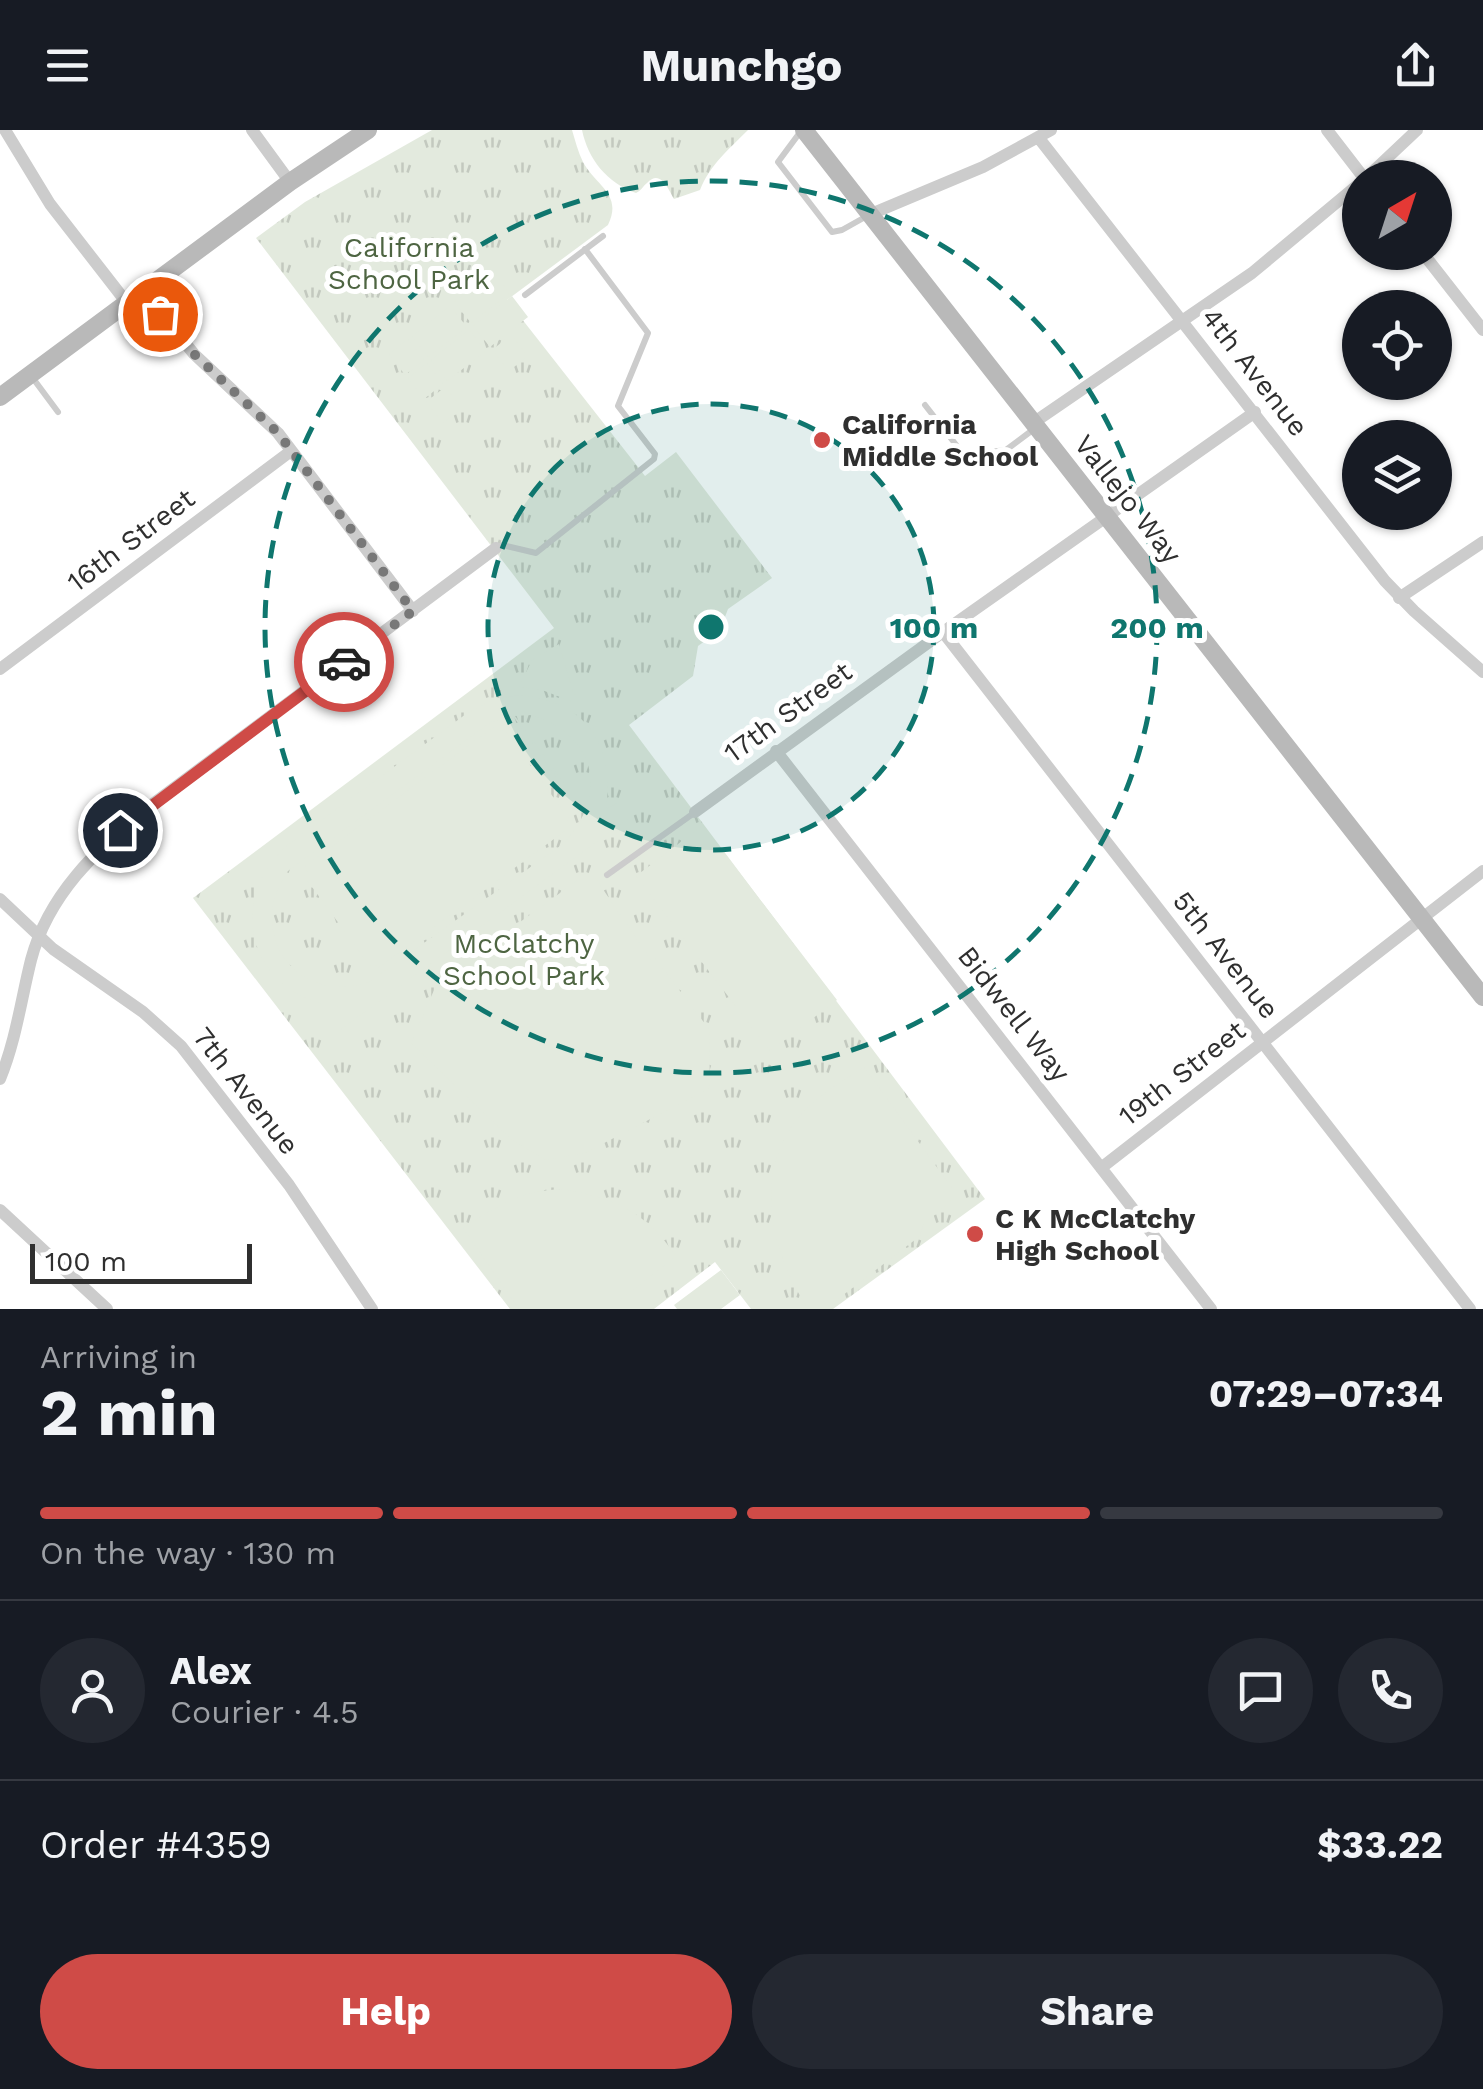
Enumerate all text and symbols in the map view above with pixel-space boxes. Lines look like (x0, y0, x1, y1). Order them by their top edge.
icon: menu (40, 38, 95, 93)
icon: share (1388, 38, 1443, 93)
text: Munchgo (640, 39, 843, 92)
north arrow (1342, 160, 1452, 270)
map controls (1342, 160, 1452, 530)
park label: California School Park (328, 231, 490, 296)
pin (118, 272, 203, 357)
icon: bag (133, 287, 188, 342)
button: locate (1342, 290, 1452, 400)
street label: 4th Avenue (1195, 301, 1315, 443)
place label: California Middle School (842, 408, 1039, 473)
button: layers (1342, 420, 1452, 530)
street label: Vallejo Way (1068, 428, 1189, 570)
marker: California Middle School (811, 429, 833, 451)
street label: 16th Street (61, 481, 201, 599)
centre of rings (693, 609, 729, 645)
text: 100 m (890, 610, 978, 645)
text: 200 m (1110, 610, 1204, 645)
courier (294, 612, 394, 712)
icon: car (317, 635, 372, 690)
street label: 17th Street (718, 655, 858, 769)
pin (78, 788, 163, 873)
icon: home (93, 803, 148, 858)
street label: 5th Avenue (1166, 885, 1286, 1025)
park label: McClatchy School Park (443, 927, 605, 992)
street label: Bidwell Way (951, 940, 1077, 1089)
street label: 19th Street (1112, 1013, 1252, 1133)
street label: 7th Avenue (186, 1021, 306, 1161)
place label: C K McClatchy High School (995, 1202, 1196, 1267)
marker: C K McClatchy High School (964, 1223, 986, 1245)
scale bar (30, 1239, 252, 1284)
text: 100 m (45, 1245, 127, 1278)
text: Arriving in (40, 1338, 197, 1376)
text: 07:29–07:34 (1209, 1372, 1443, 1416)
text: 2 min (40, 1375, 218, 1451)
text: On the way · 130 m (40, 1534, 336, 1572)
button: person (40, 1638, 145, 1743)
button: chat (1208, 1638, 1313, 1743)
button: phone (1338, 1638, 1443, 1743)
text: Alex (170, 1649, 252, 1693)
text: Courier · 4.5 (170, 1693, 359, 1731)
text: Order #4359 (40, 1823, 272, 1867)
text: $33.22 (1317, 1823, 1443, 1867)
button: Help (40, 1954, 732, 2069)
button: Share (752, 1954, 1443, 2069)

